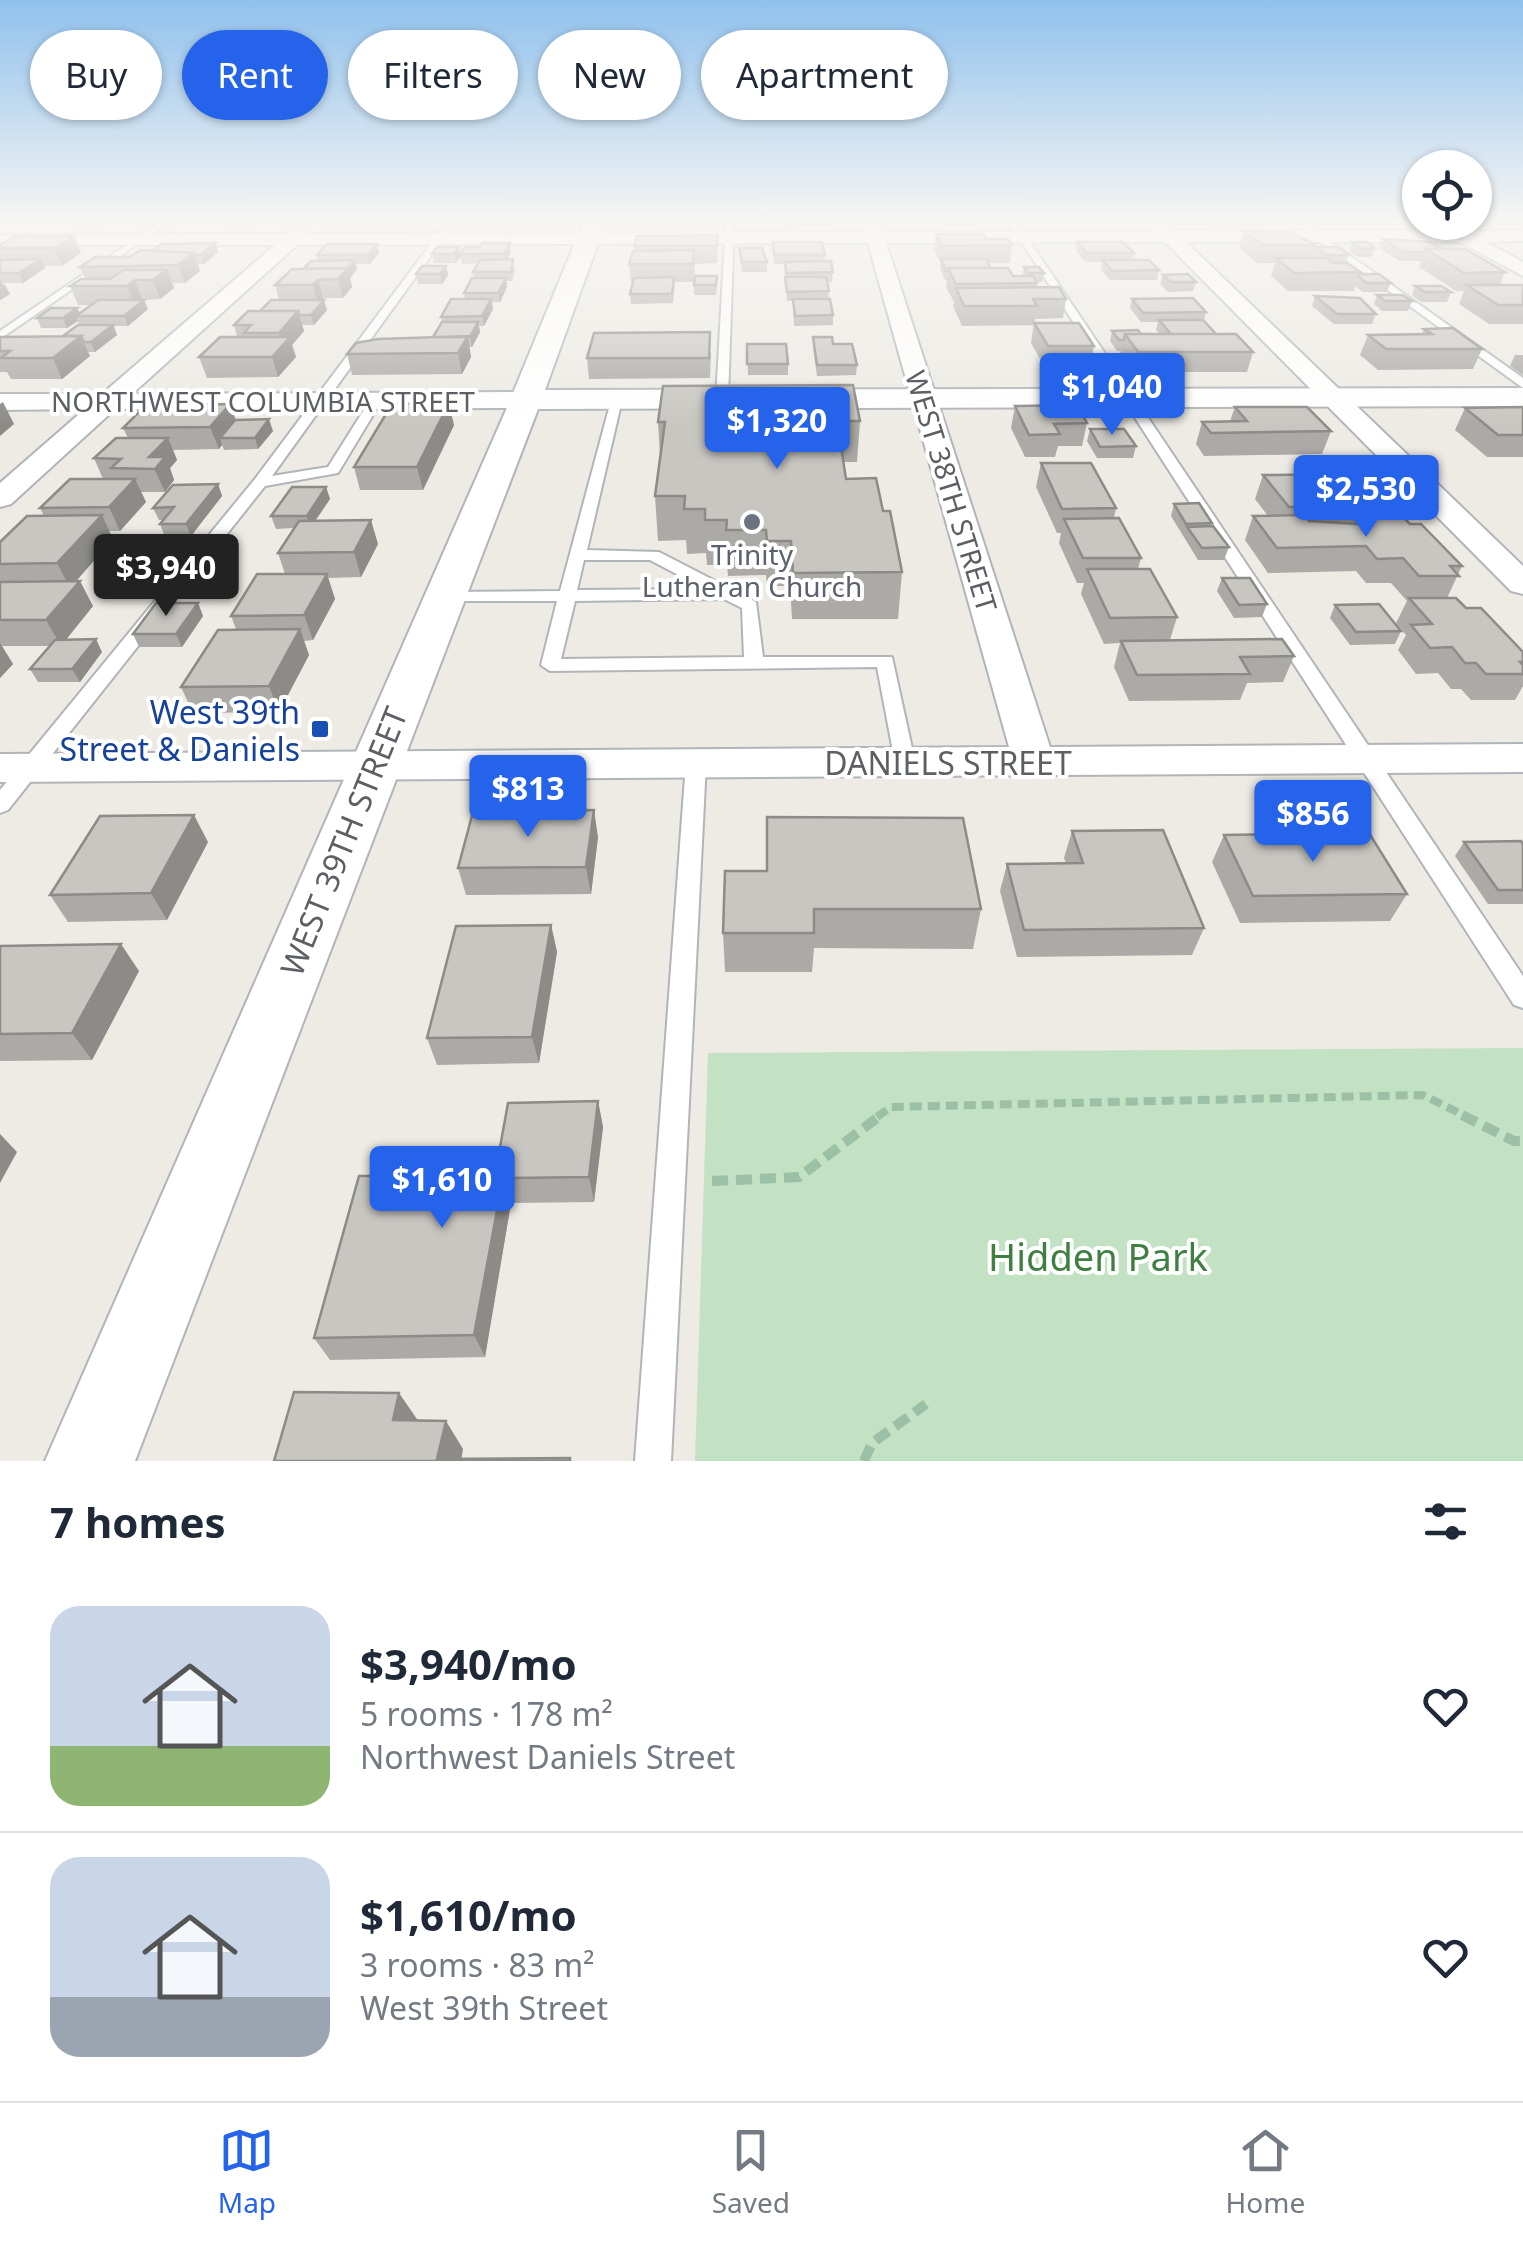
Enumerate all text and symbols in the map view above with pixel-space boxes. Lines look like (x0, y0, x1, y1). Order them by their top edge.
chip: Buy (30, 30, 162, 120)
chip: Rent (182, 30, 328, 120)
chip: Filters (348, 30, 518, 120)
chip: New (538, 30, 681, 120)
chip: Apartment (701, 30, 948, 120)
map controls (1402, 150, 1492, 240)
button: locate (1402, 150, 1492, 240)
pin: $1,040 (1031, 353, 1193, 438)
text: $1,040 (1062, 364, 1162, 407)
street label: WEST 38TH STREET (897, 366, 1007, 617)
street label: NORTHWEST COLUMBIA STREET (51, 382, 475, 420)
pin: $1,320 (696, 387, 858, 472)
text: $1,320 (727, 398, 827, 441)
pin: $2,530 (1285, 455, 1447, 540)
text: $2,530 (1316, 466, 1416, 509)
marker: Trinity Lutheran Church (741, 511, 763, 533)
pin: $3,940 (85, 534, 247, 619)
place label: Trinity Lutheran Church (642, 535, 862, 605)
text: $3,940 (116, 545, 216, 588)
place label: West 39th Street & Daniels (60, 690, 300, 770)
street label: WEST 39TH STREET (269, 700, 417, 982)
marker: West 39th Street & Daniels (309, 718, 331, 740)
street label: DANIELS STREET (824, 741, 1072, 784)
pin: $813 (469, 755, 587, 840)
text: $813 (491, 766, 565, 809)
pin: $856 (1254, 780, 1372, 865)
text: $856 (1276, 791, 1350, 834)
pin: $1,610 (361, 1146, 523, 1231)
text: $1,610 (392, 1157, 492, 1200)
park label: Hidden Park (988, 1230, 1208, 1282)
text: 7 homes (50, 1493, 226, 1550)
icon: filters (1418, 1494, 1473, 1549)
text: $3,940/mo (360, 1635, 577, 1692)
icon: home (130, 1646, 250, 1766)
icon: heart (1418, 1679, 1473, 1734)
text: 5 rooms · 178 m² (360, 1692, 613, 1735)
text: Northwest Daniels Street (360, 1735, 735, 1778)
text: $1,610/mo (360, 1886, 577, 1943)
icon: home (130, 1897, 250, 2017)
icon: heart (1418, 1930, 1473, 1985)
text: 3 rooms · 83 m² (360, 1943, 594, 1986)
text: West 39th Street (360, 1986, 608, 2029)
tab: Map (218, 2123, 276, 2221)
tab: Saved (712, 2123, 790, 2221)
tab: Home (1226, 2123, 1305, 2221)

